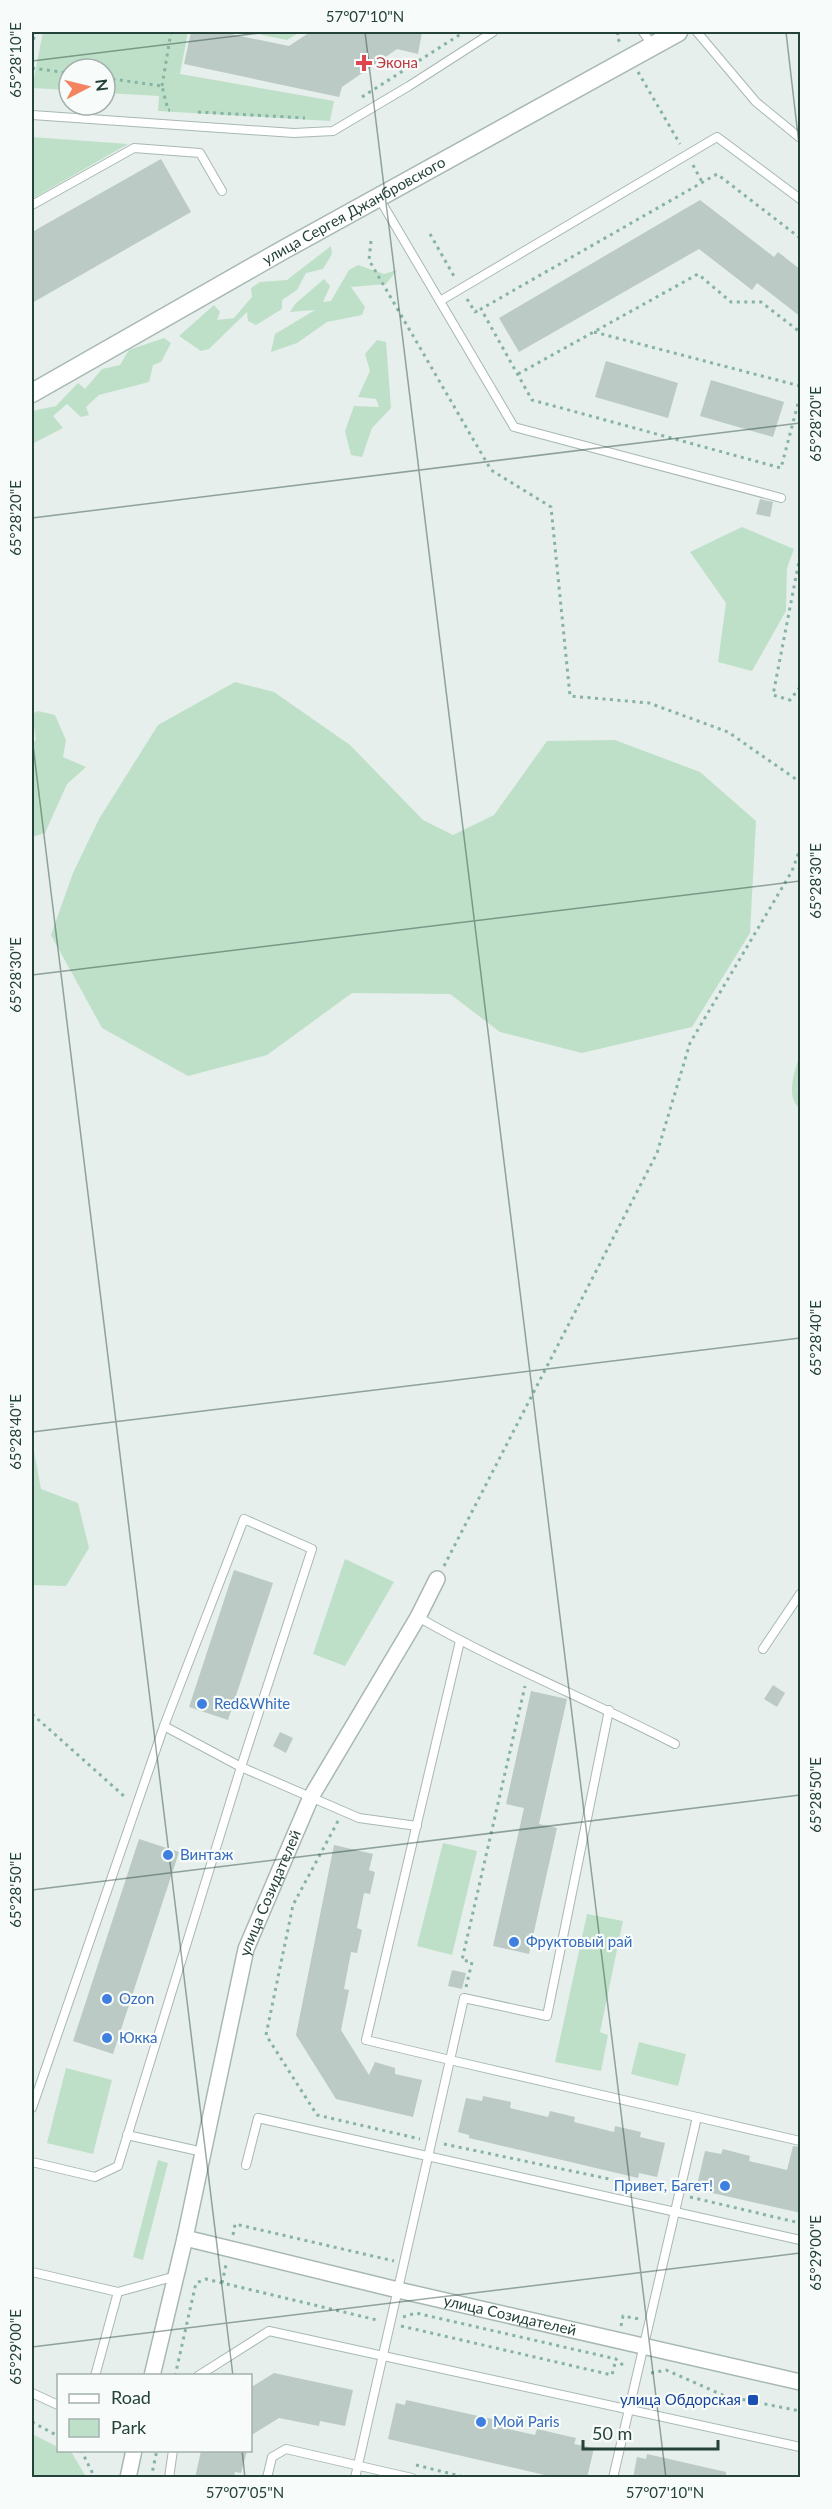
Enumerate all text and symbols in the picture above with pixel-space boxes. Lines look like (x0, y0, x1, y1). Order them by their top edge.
text: 57°07'10"N (326, 7, 404, 25)
text: 65°28'10"E (6, 22, 24, 98)
place label: Экона (376, 53, 418, 71)
marker: Экона (357, 56, 371, 70)
north arrow (57, 57, 117, 117)
text: N (92, 78, 113, 92)
street label: улица Сергея Джанбровского (259, 152, 448, 268)
text: 65°28'20"E (806, 386, 824, 462)
text: 65°28'20"E (6, 480, 24, 556)
text: 65°28'30"E (806, 843, 824, 919)
text: 65°28'30"E (6, 937, 24, 1013)
text: 65°28'40"E (806, 1300, 824, 1376)
text: 65°28'40"E (6, 1394, 24, 1470)
place label: Red&White (214, 1694, 290, 1712)
marker: Red&White (195, 1697, 209, 1711)
text: 65°28'50"E (806, 1757, 824, 1833)
street label: улица Созидателей (235, 1827, 304, 1958)
place label: Винтаж (180, 1845, 234, 1863)
marker: Винтаж (161, 1848, 175, 1862)
text: 65°28'50"E (6, 1852, 24, 1928)
place label: Фруктовый рай (526, 1932, 632, 1950)
marker: Фруктовый рай (507, 1935, 521, 1949)
place label: Ozon (119, 1989, 154, 2007)
marker: Ozon (100, 1992, 114, 2006)
place label: Юкка (119, 2028, 158, 2046)
marker: Юкка (100, 2031, 114, 2045)
place label: Привет, Багет! (614, 2176, 713, 2194)
marker: Привет, Багет! (718, 2179, 732, 2193)
text: 65°29'00"E (806, 2215, 824, 2291)
street label: улица Созидателей (442, 2291, 578, 2339)
text: 65°29'00"E (6, 2309, 24, 2385)
legend (57, 2374, 252, 2452)
text: Road (111, 2386, 151, 2408)
place label: улица Обдорская (620, 2390, 741, 2408)
marker: улица Обдорская (746, 2393, 760, 2407)
place label: Мой Paris (493, 2412, 559, 2430)
scale bar (583, 2413, 718, 2451)
marker: Мой Paris (474, 2415, 488, 2429)
text: Park (111, 2416, 147, 2438)
text: 50 m (592, 2422, 632, 2444)
text: 57°07'05"N (206, 2483, 284, 2501)
text: 57°07'10"N (626, 2483, 704, 2501)

